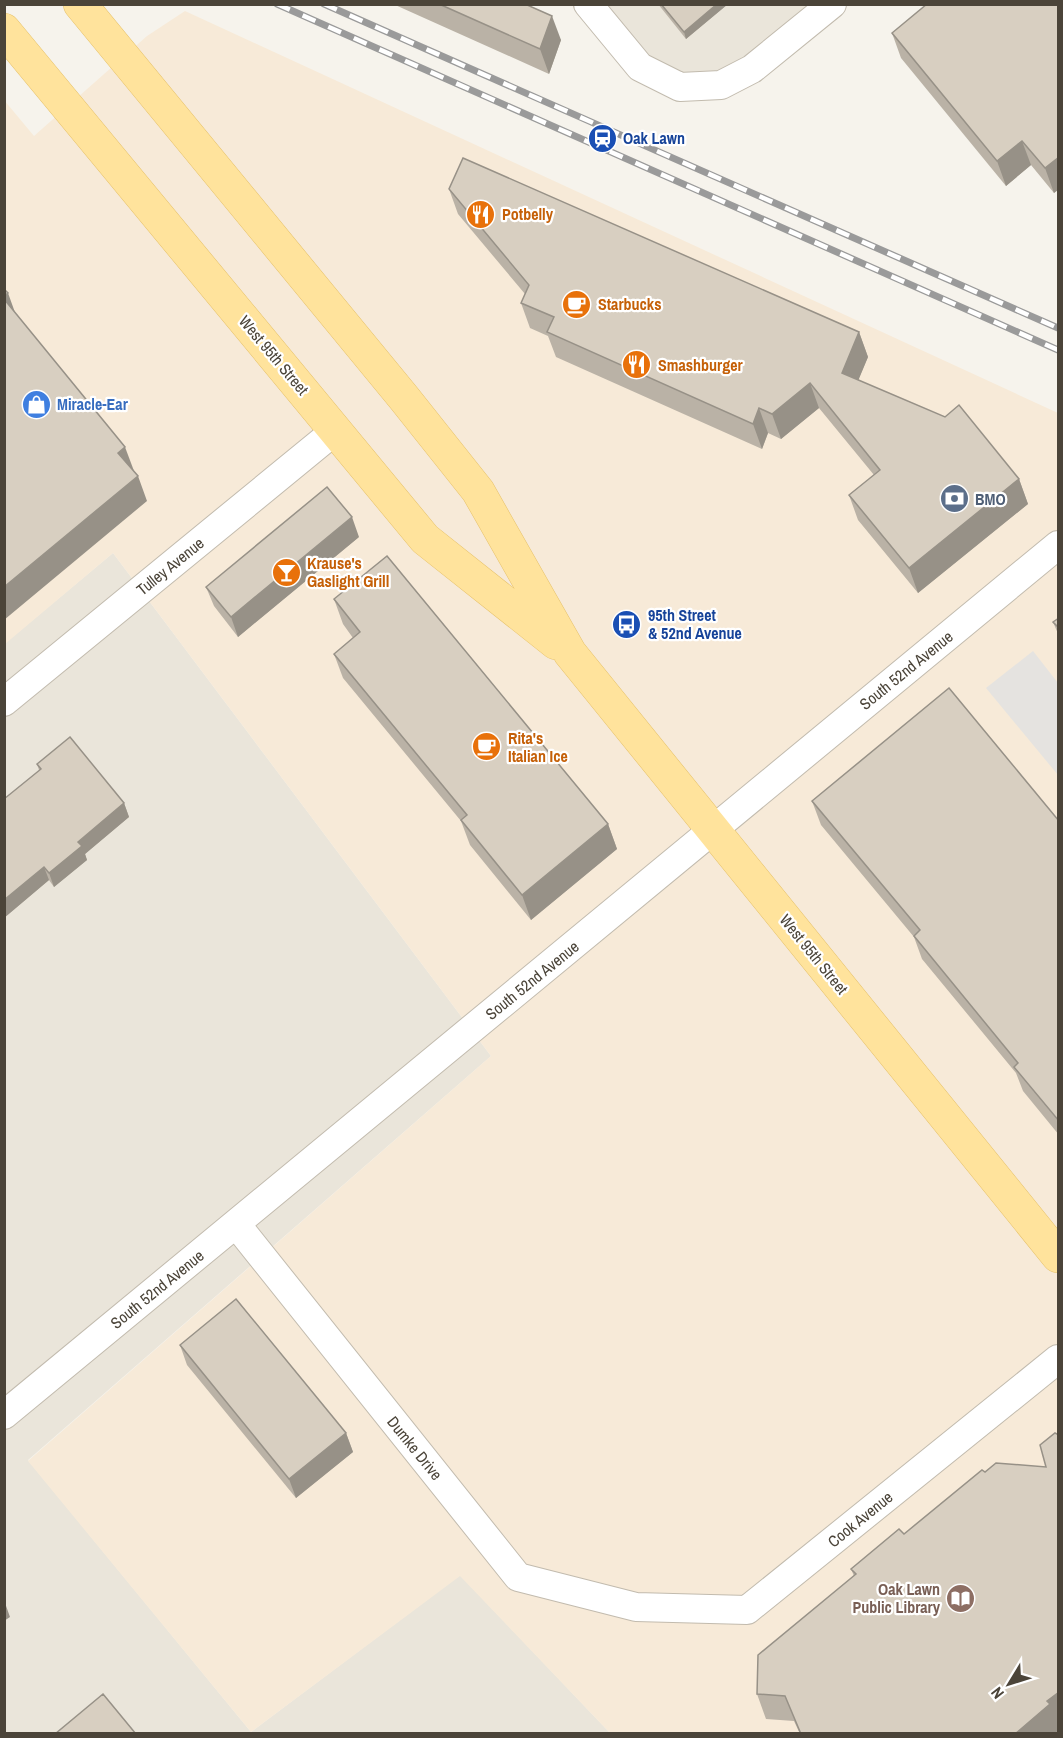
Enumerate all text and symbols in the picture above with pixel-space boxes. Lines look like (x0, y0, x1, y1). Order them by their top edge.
station icon: Oak Lawn (586, 122, 618, 154)
place label: Oak Lawn (623, 127, 685, 149)
restaurant icon: Potbelly (465, 198, 497, 230)
place label: Potbelly (502, 203, 554, 225)
cafe icon: Starbucks (561, 288, 593, 320)
place label: Starbucks (598, 293, 661, 315)
street label: West 95th Street (234, 311, 314, 400)
restaurant icon: Smashburger (621, 349, 653, 381)
place label: Smashburger (658, 354, 743, 376)
shop icon: Miracle-Ear (20, 388, 52, 420)
place label: Miracle-Ear (57, 393, 129, 415)
bank icon: BMO (938, 483, 970, 515)
place label: BMO (975, 488, 1006, 510)
street label: Tulley Avenue (132, 532, 208, 600)
place label: Krause's Gaslight Grill (307, 552, 389, 592)
bar icon: Krause's Gaslight Grill (270, 556, 302, 588)
place label: 95th Street & 52nd Avenue (648, 604, 742, 644)
bus stop icon: 95th Street & 52nd Avenue (611, 608, 643, 640)
street label: South 52nd Avenue (855, 625, 957, 715)
place label: Rita's Italian Ice (508, 727, 568, 767)
cafe icon: Rita's Italian Ice (471, 731, 503, 763)
street label: West 95th Street (775, 909, 853, 999)
street label: South 52nd Avenue (481, 935, 583, 1025)
street label: South 52nd Avenue (106, 1244, 208, 1334)
street label: Dumke Drive (382, 1411, 448, 1485)
street label: Cook Avenue (823, 1486, 897, 1552)
place label: Oak Lawn Public Library (852, 1578, 941, 1618)
library icon: Oak Lawn Public Library (945, 1582, 977, 1614)
north arrow (979, 1654, 1039, 1714)
text: N (986, 1683, 1009, 1704)

